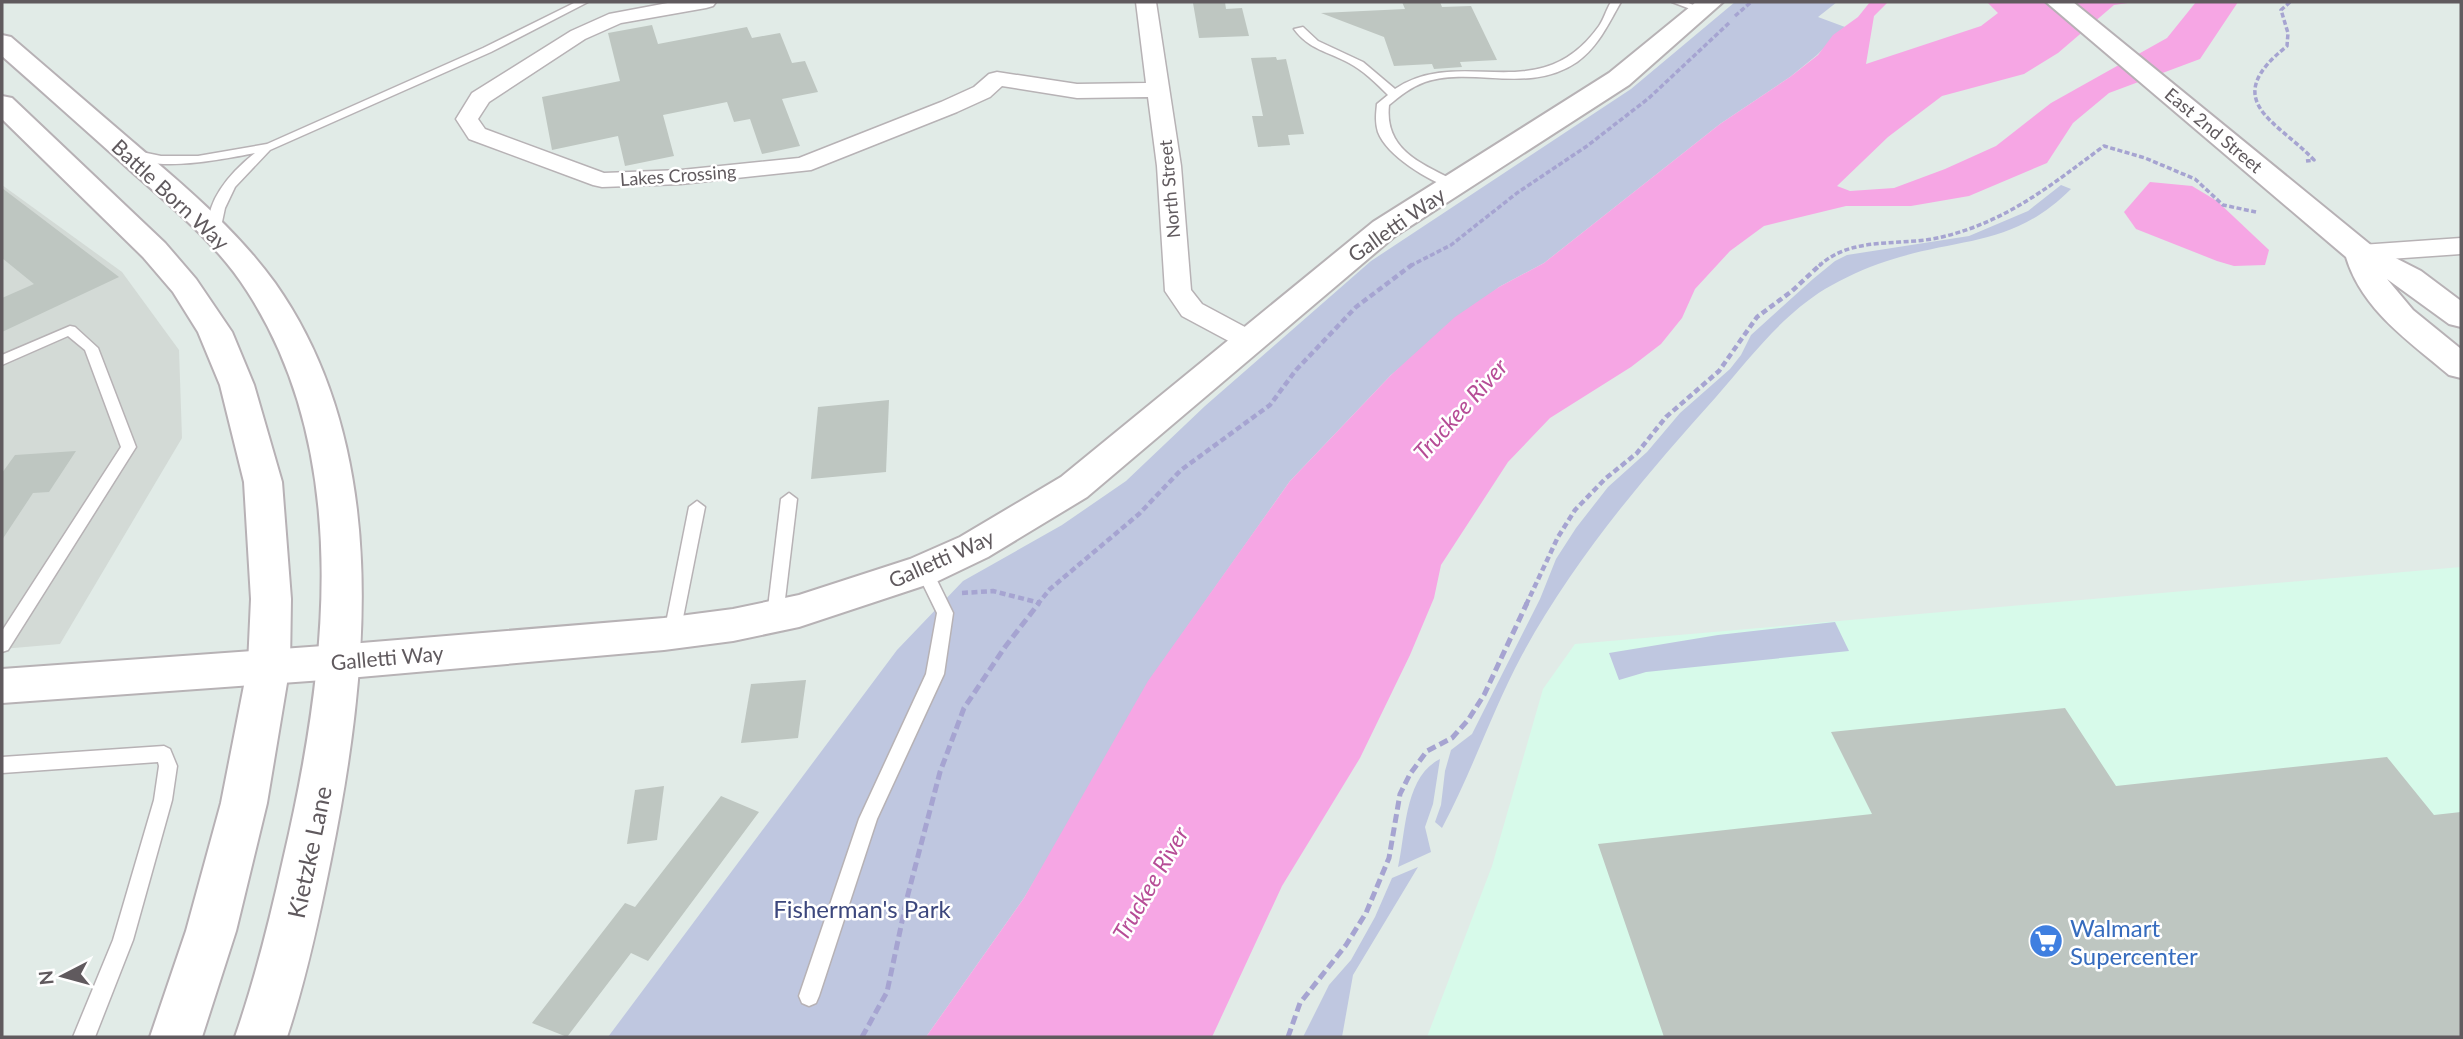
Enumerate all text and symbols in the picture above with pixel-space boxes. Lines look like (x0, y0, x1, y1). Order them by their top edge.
street label: East 2nd Street (2161, 83, 2268, 178)
street label: Battle Born Way (107, 133, 235, 255)
street label: North Street (1154, 138, 1184, 239)
street label: Lakes Crossing (619, 160, 737, 190)
street label: Galletti Way (1343, 181, 1450, 267)
water label: Truckee River (1407, 352, 1514, 465)
street label: Galletti Way (884, 524, 998, 592)
street label: Galletti Way (330, 640, 444, 674)
street label: Kietzke Lane (281, 783, 337, 921)
water label: Truckee River (1106, 820, 1194, 945)
park label: Fisherman's Park (773, 894, 952, 923)
place label: Walmart Supercenter (2070, 913, 2198, 970)
supermarket icon: Walmart Supercenter (2027, 922, 2065, 960)
north arrow (28, 941, 98, 1011)
text: N (33, 969, 58, 986)

